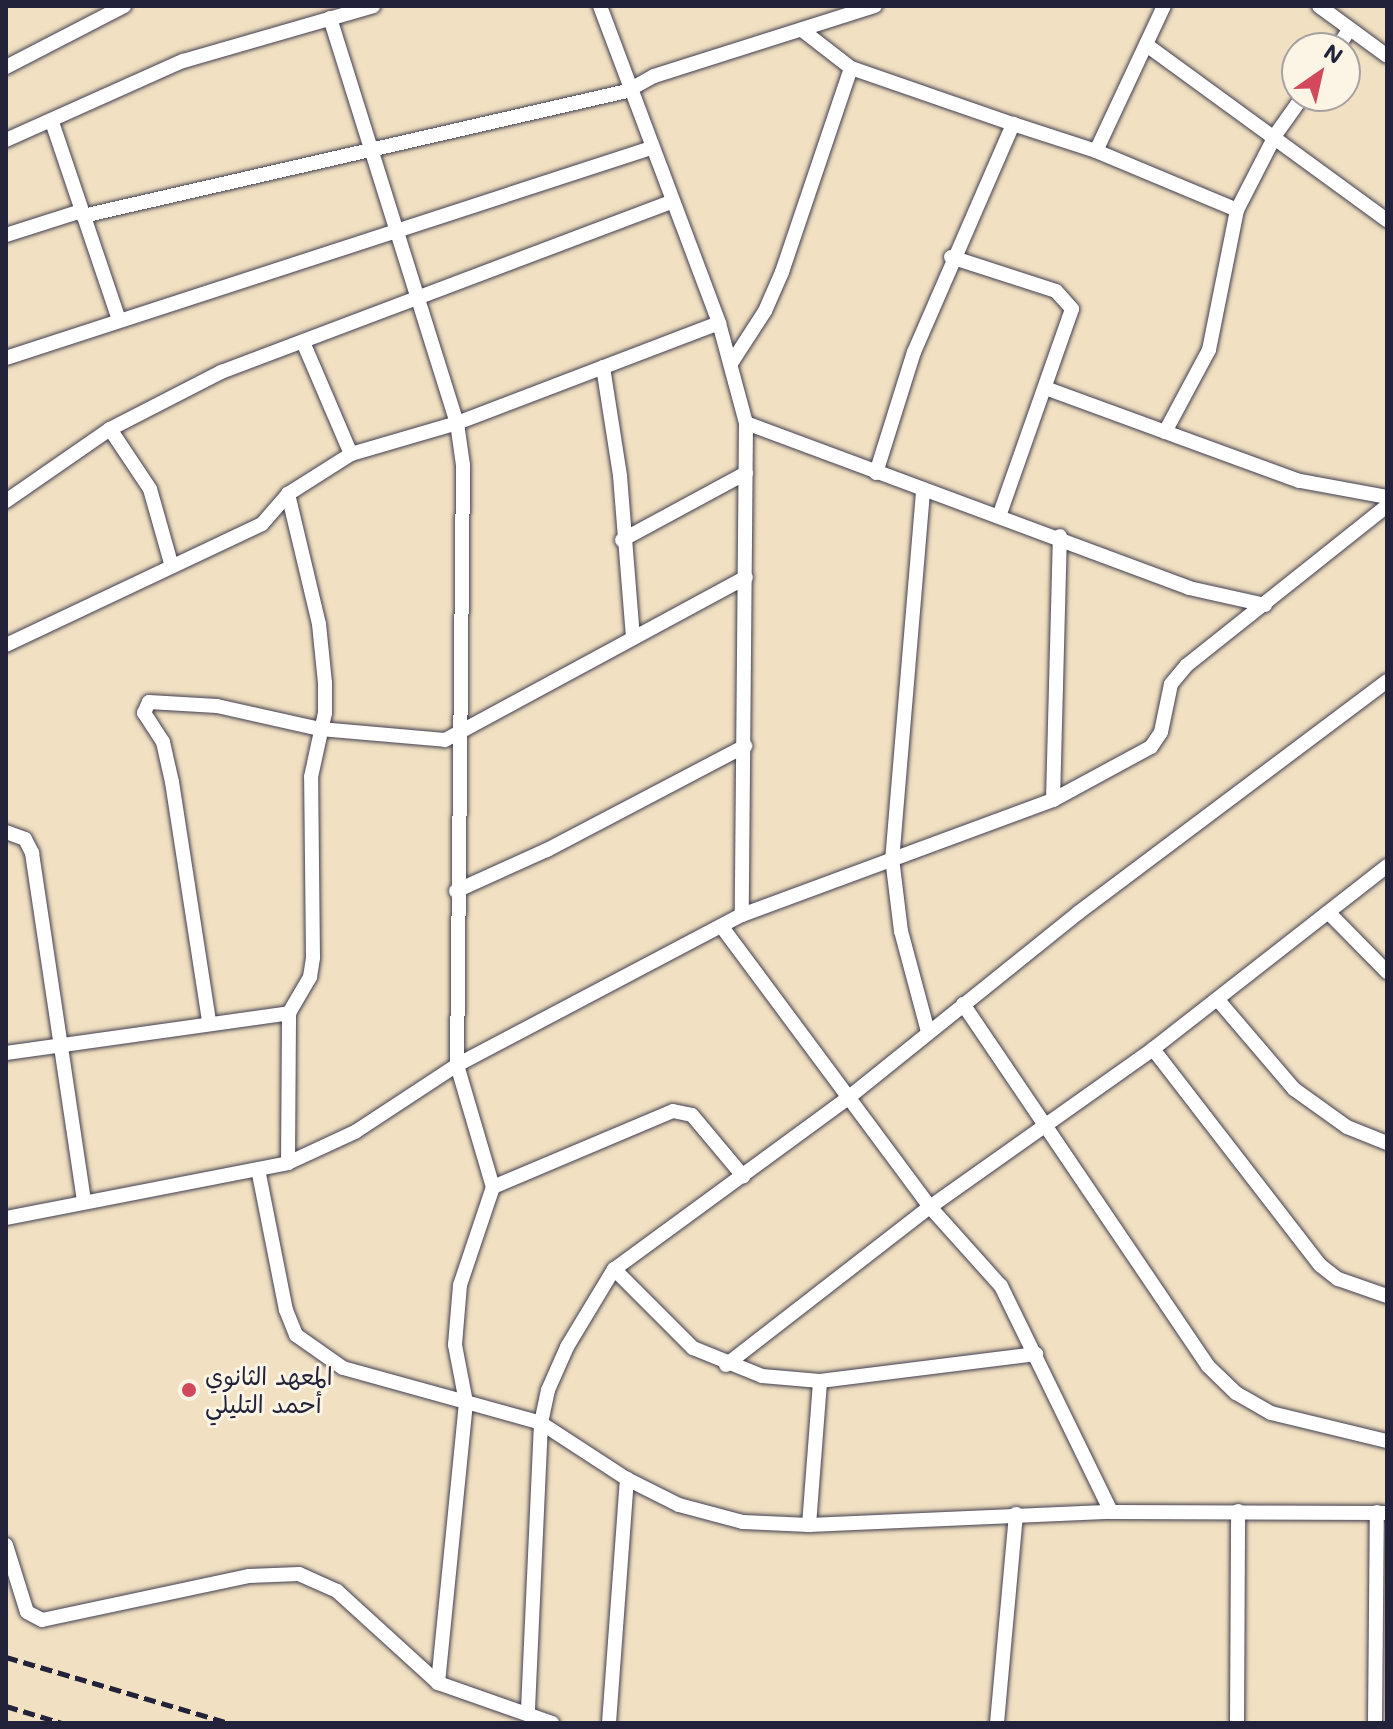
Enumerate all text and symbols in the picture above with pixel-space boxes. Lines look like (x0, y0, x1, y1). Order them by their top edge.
north arrow (1281, 32, 1361, 112)
text: N (1319, 37, 1349, 70)
place label: المعهد الثانوي أحمد التليلي (205, 1362, 333, 1418)
marker: المعهد الثانوي أحمد التليلي (180, 1381, 198, 1399)

